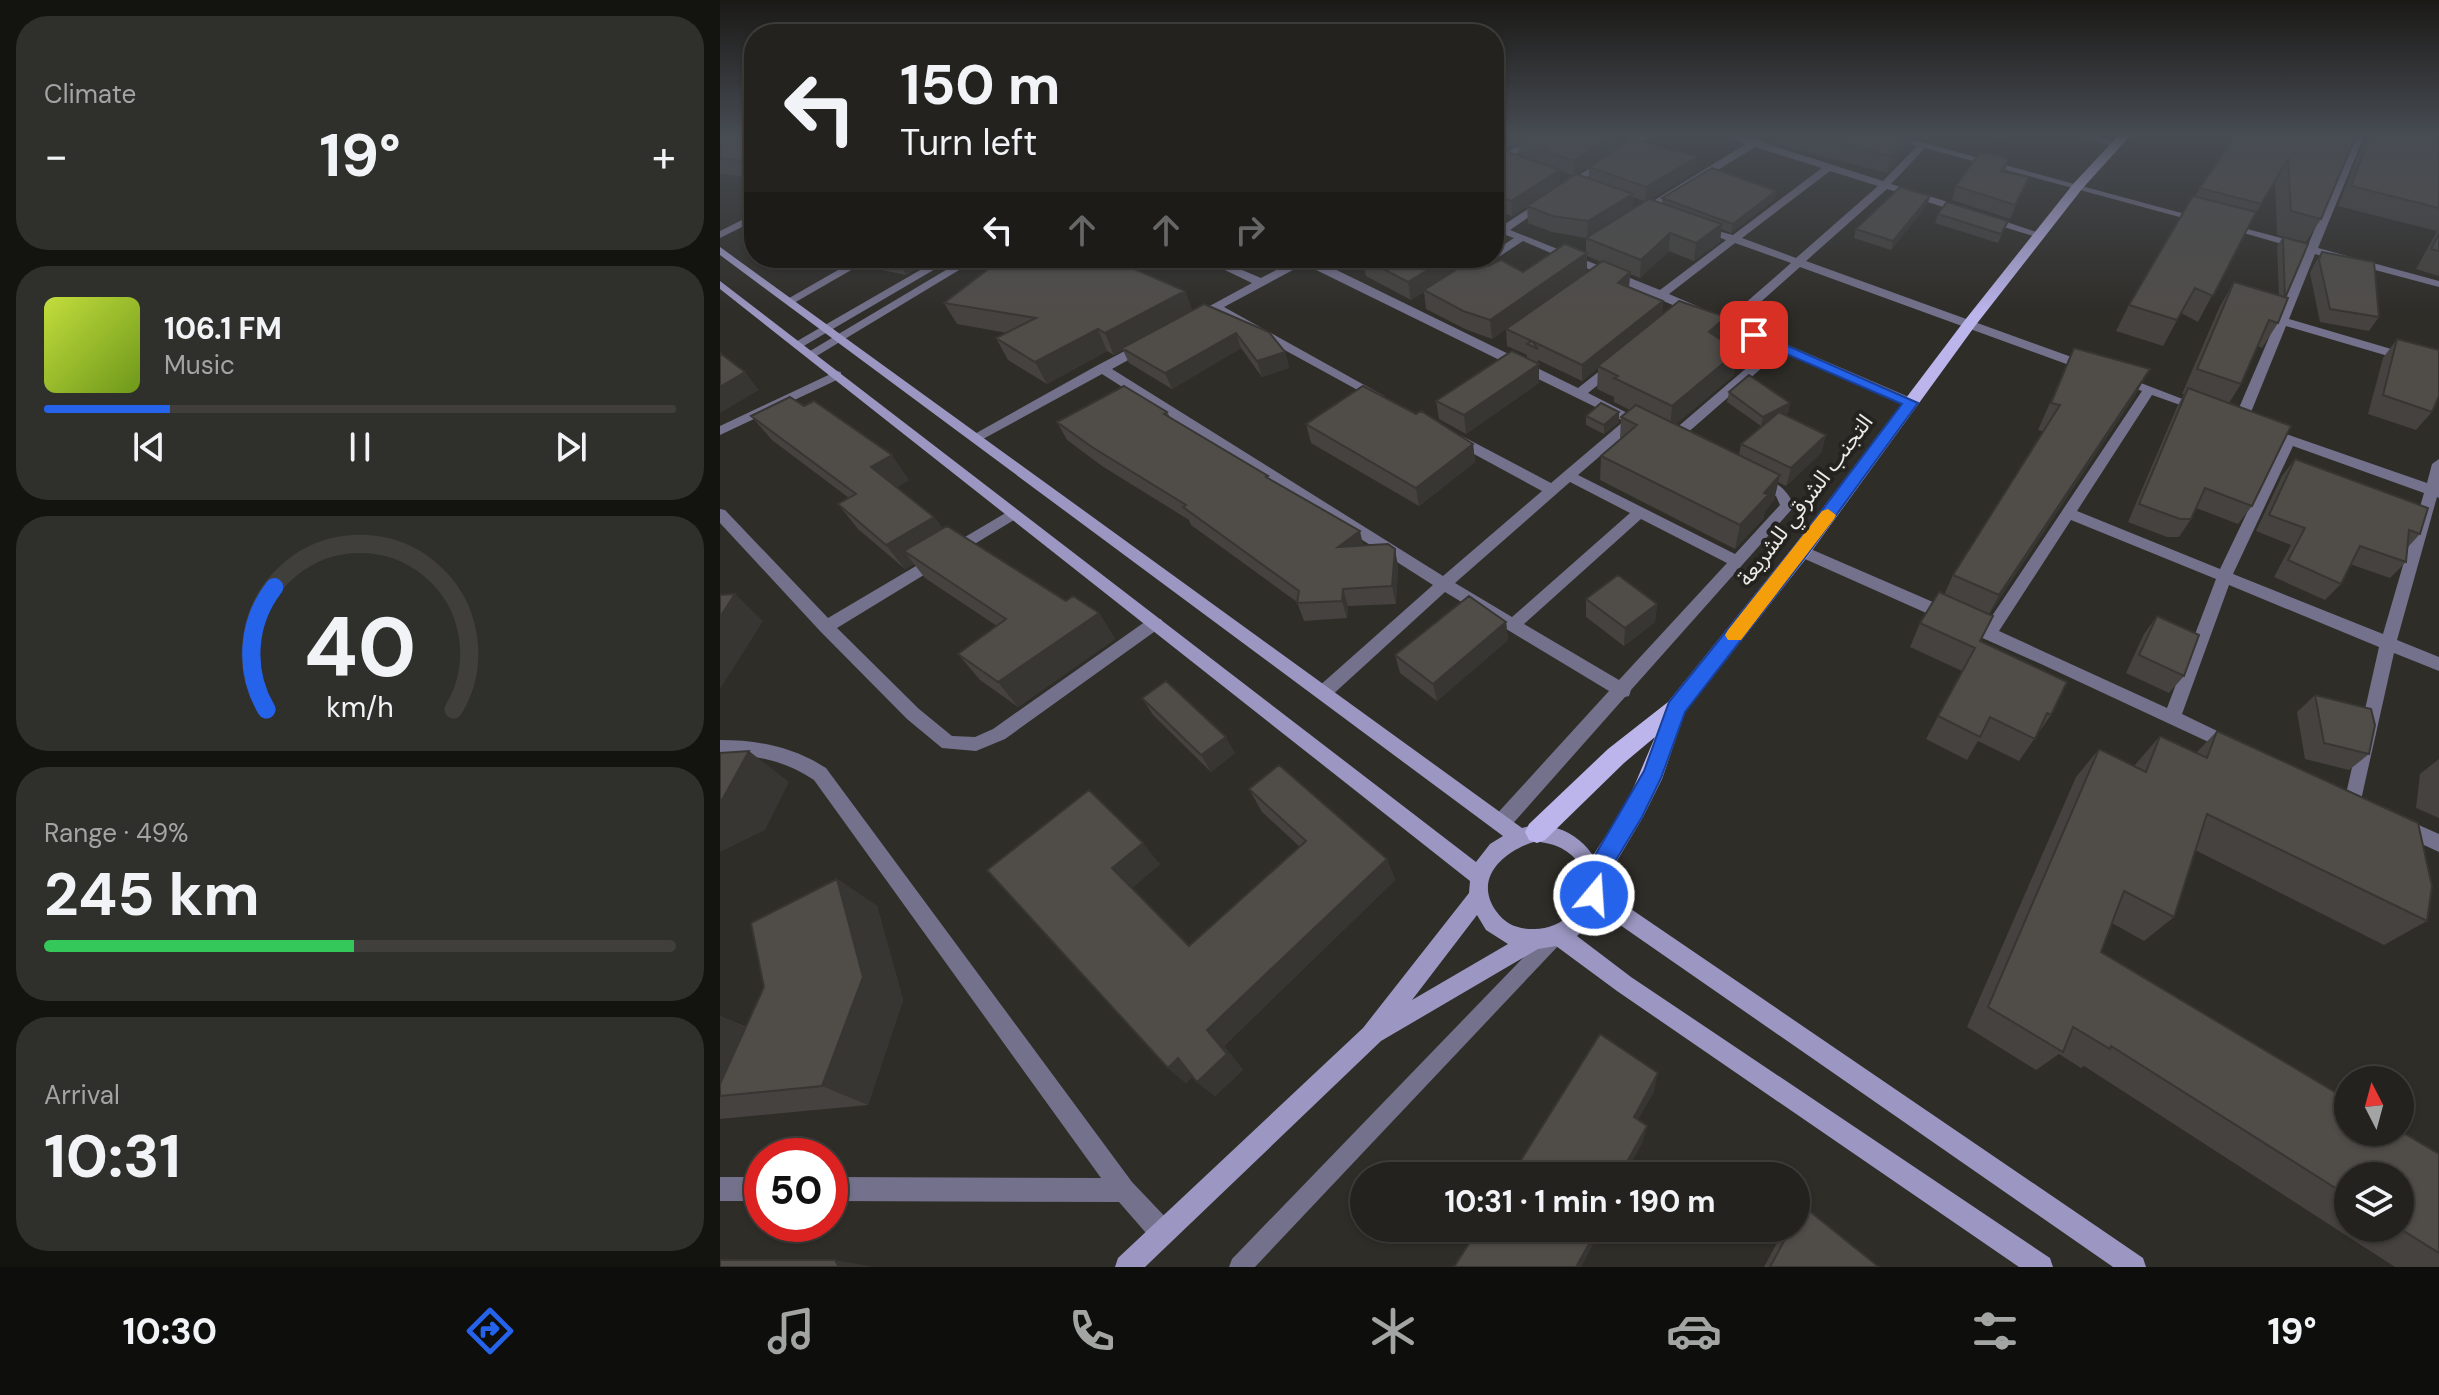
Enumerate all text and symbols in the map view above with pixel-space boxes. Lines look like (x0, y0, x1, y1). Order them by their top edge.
text: 150 m (900, 48, 1061, 121)
icon: left (768, 56, 872, 160)
text: Climate (44, 77, 136, 111)
text: 19° (319, 116, 401, 195)
text: Turn left (900, 119, 1037, 166)
text: − (44, 127, 68, 185)
text: + (652, 127, 676, 185)
icon: left (976, 208, 1020, 252)
icon: ahead (1060, 208, 1104, 252)
icon: ahead (1144, 208, 1188, 252)
icon: right (1228, 208, 1272, 252)
pin (1720, 301, 1788, 369)
text: 106.1 FM (164, 309, 282, 348)
icon: arrive (1732, 313, 1776, 357)
text: Music (164, 348, 235, 382)
street label: التجنب الشرقي للشريعة (1731, 408, 1881, 593)
icon: previous (127, 425, 171, 469)
icon: pause (338, 425, 382, 469)
icon: next (549, 425, 593, 469)
text: 40 (304, 592, 416, 701)
text: km/h (326, 689, 394, 726)
text: Range · 49% (44, 816, 188, 850)
position arrow (1552, 853, 1636, 937)
text: 245 km (44, 855, 260, 934)
north arrow (2334, 1066, 2414, 1146)
map controls (2334, 1066, 2414, 1242)
text: Arrival (44, 1078, 120, 1112)
text: 10:31 (44, 1117, 181, 1196)
speed limit sign: 50 (744, 1138, 848, 1242)
button: layers (2334, 1162, 2414, 1242)
text: 10:31 · 1 min · 190 m (1444, 1182, 1716, 1221)
icon: directions (462, 1303, 518, 1359)
icon: music (763, 1303, 819, 1359)
icon: phone (1064, 1303, 1120, 1359)
icon: climate (1365, 1303, 1421, 1359)
icon: car (1666, 1303, 1722, 1359)
icon: filters (1967, 1303, 2023, 1359)
text: 10:30 (122, 1308, 217, 1355)
text: 19° (2267, 1308, 2317, 1355)

